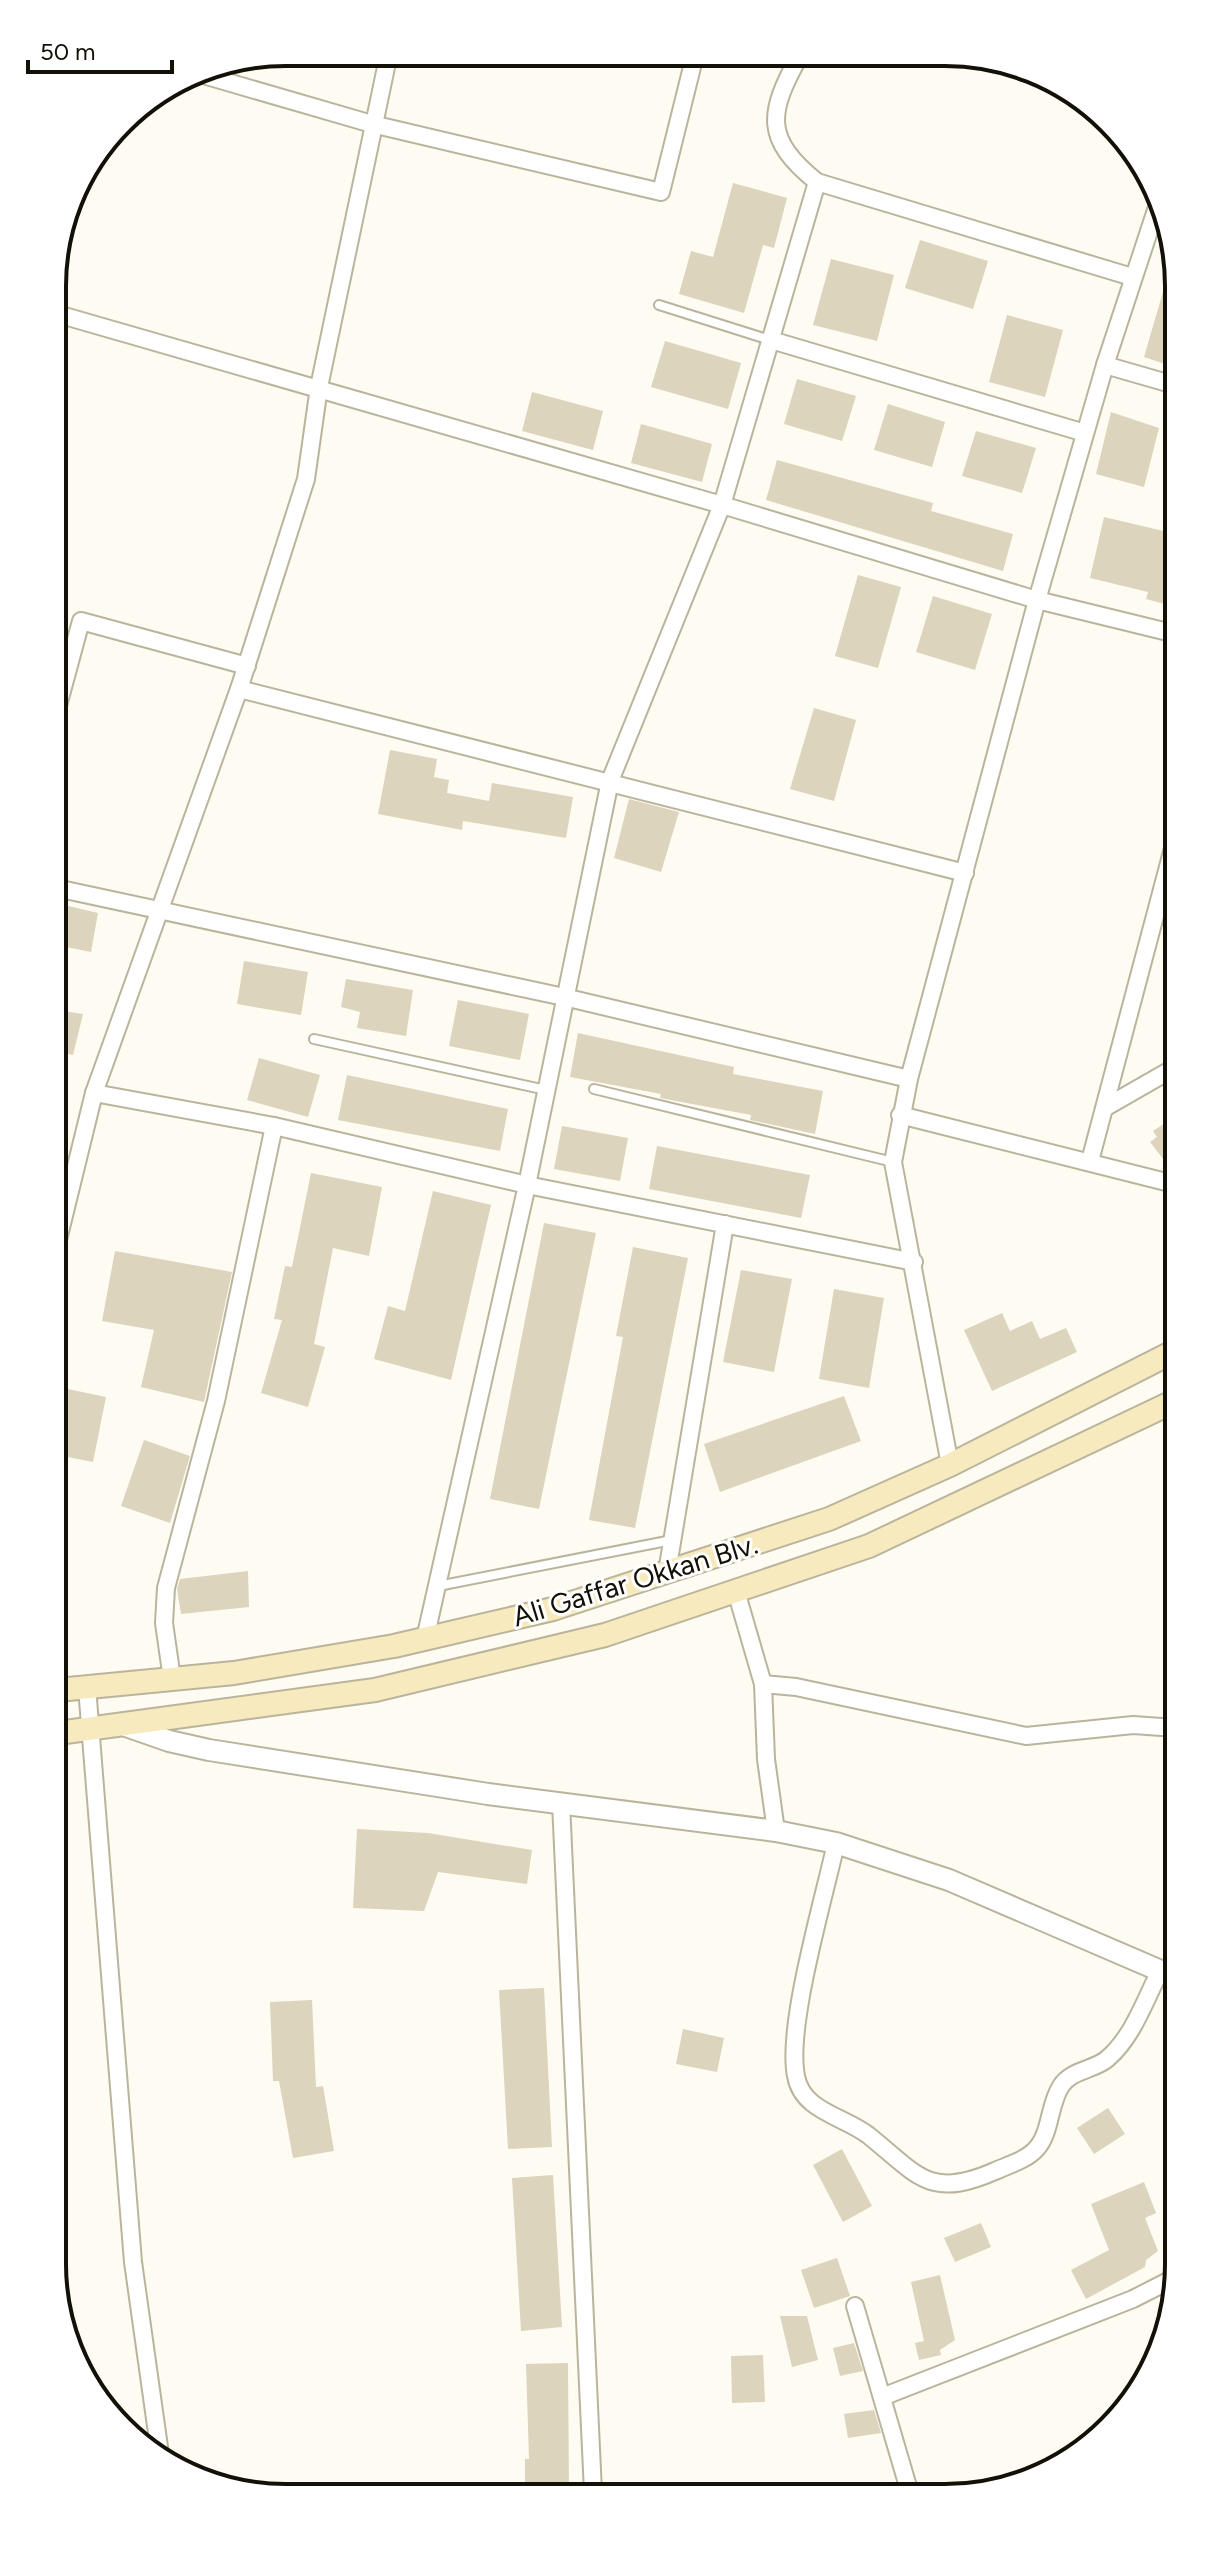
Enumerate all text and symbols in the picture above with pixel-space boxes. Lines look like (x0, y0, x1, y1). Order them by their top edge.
scale bar (28, 24, 172, 74)
text: 50 m (40, 37, 96, 66)
street label: Ali Gaffar Okkan Blv. (508, 1527, 762, 1633)

